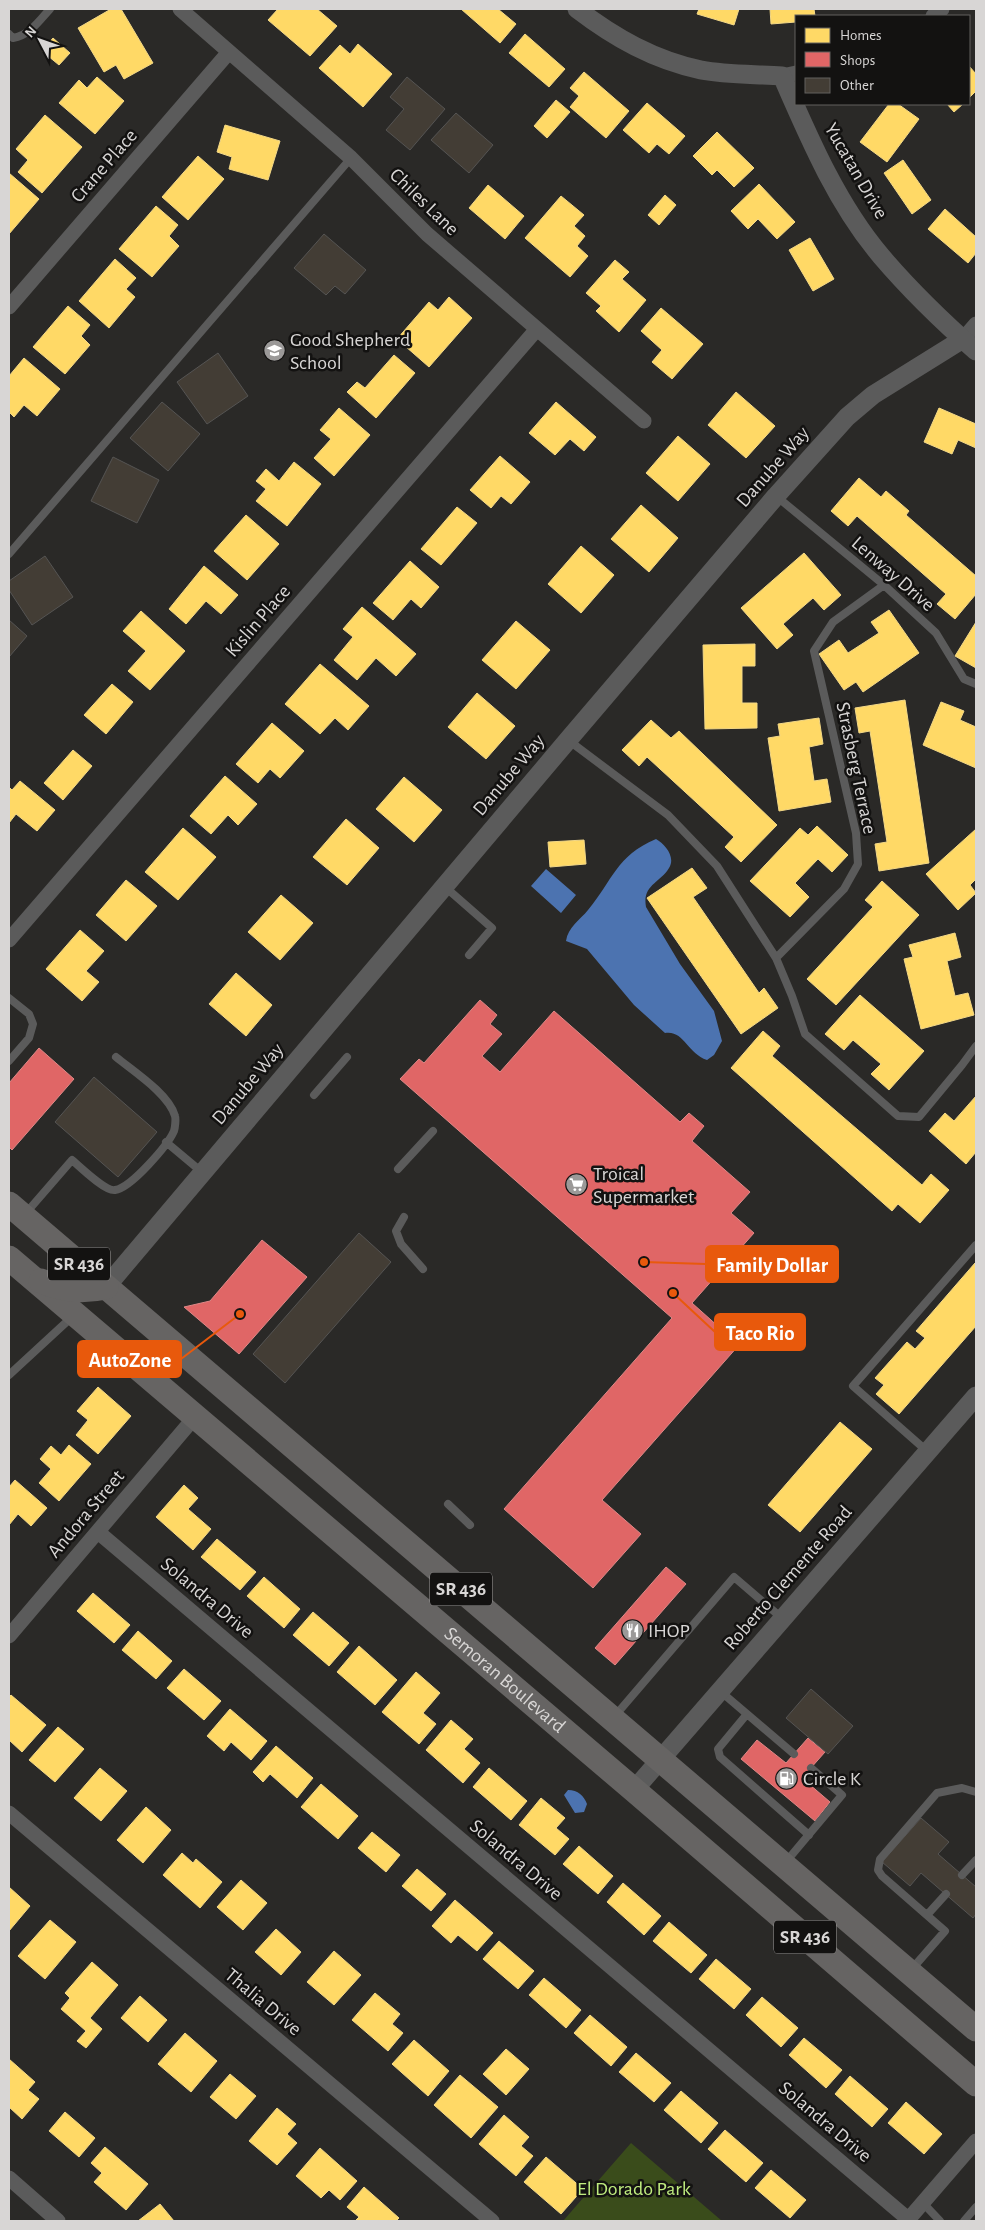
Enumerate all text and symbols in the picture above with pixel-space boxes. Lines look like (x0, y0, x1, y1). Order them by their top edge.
north arrow (15, 15, 65, 65)
legend (795, 15, 970, 105)
text: N (22, 24, 39, 40)
text: Homes (840, 28, 882, 43)
text: Shops (840, 53, 875, 68)
text: Other (840, 78, 874, 93)
street label: Yucatan Drive (821, 120, 891, 222)
street label: Crane Place (67, 126, 141, 206)
street label: Chiles Lane (386, 164, 462, 240)
place label: Good Shepherd School (290, 330, 410, 373)
school or university icon: Good Shepherd School (262, 339, 286, 363)
street label: Danube Way (733, 423, 814, 511)
street label: Lenway Drive (848, 533, 938, 615)
street label: Kislin Place (222, 581, 294, 661)
street label: Strasberg Terrace (832, 700, 880, 836)
street label: Danube Way (469, 730, 549, 820)
street label: Danube Way (208, 1039, 288, 1129)
place label: Troical Supermarket (593, 1164, 695, 1207)
supermarket icon: Troical Supermarket (565, 1173, 589, 1197)
callout: Family Dollar (706, 1246, 838, 1282)
road number: SR 436 (48, 1248, 110, 1280)
text: Family Dollar (716, 1255, 829, 1276)
callout: Taco Rio (715, 1314, 805, 1350)
text: Taco Rio (725, 1323, 795, 1344)
callout: AutoZone (78, 1341, 181, 1377)
text: AutoZone (89, 1350, 171, 1371)
street label: Andora Street (44, 1466, 129, 1562)
street label: Roberto Clemente Road (720, 1502, 856, 1654)
street label: Solandra Drive (157, 1554, 257, 1642)
road number: SR 436 (430, 1572, 492, 1606)
restaurant icon: IHOP (620, 1619, 644, 1643)
place label: IHOP (648, 1621, 690, 1641)
street label: Semoran Boulevard (441, 1623, 569, 1737)
fuel station icon: Circle K (775, 1767, 799, 1791)
place label: Circle K (803, 1769, 861, 1789)
street label: Solandra Drive (466, 1816, 566, 1904)
road number: SR 436 (774, 1920, 836, 1954)
street label: Thalia Drive (221, 1964, 305, 2040)
street label: Solandra Drive (775, 2078, 875, 2166)
park label: El Dorado Park (577, 2179, 691, 2199)

